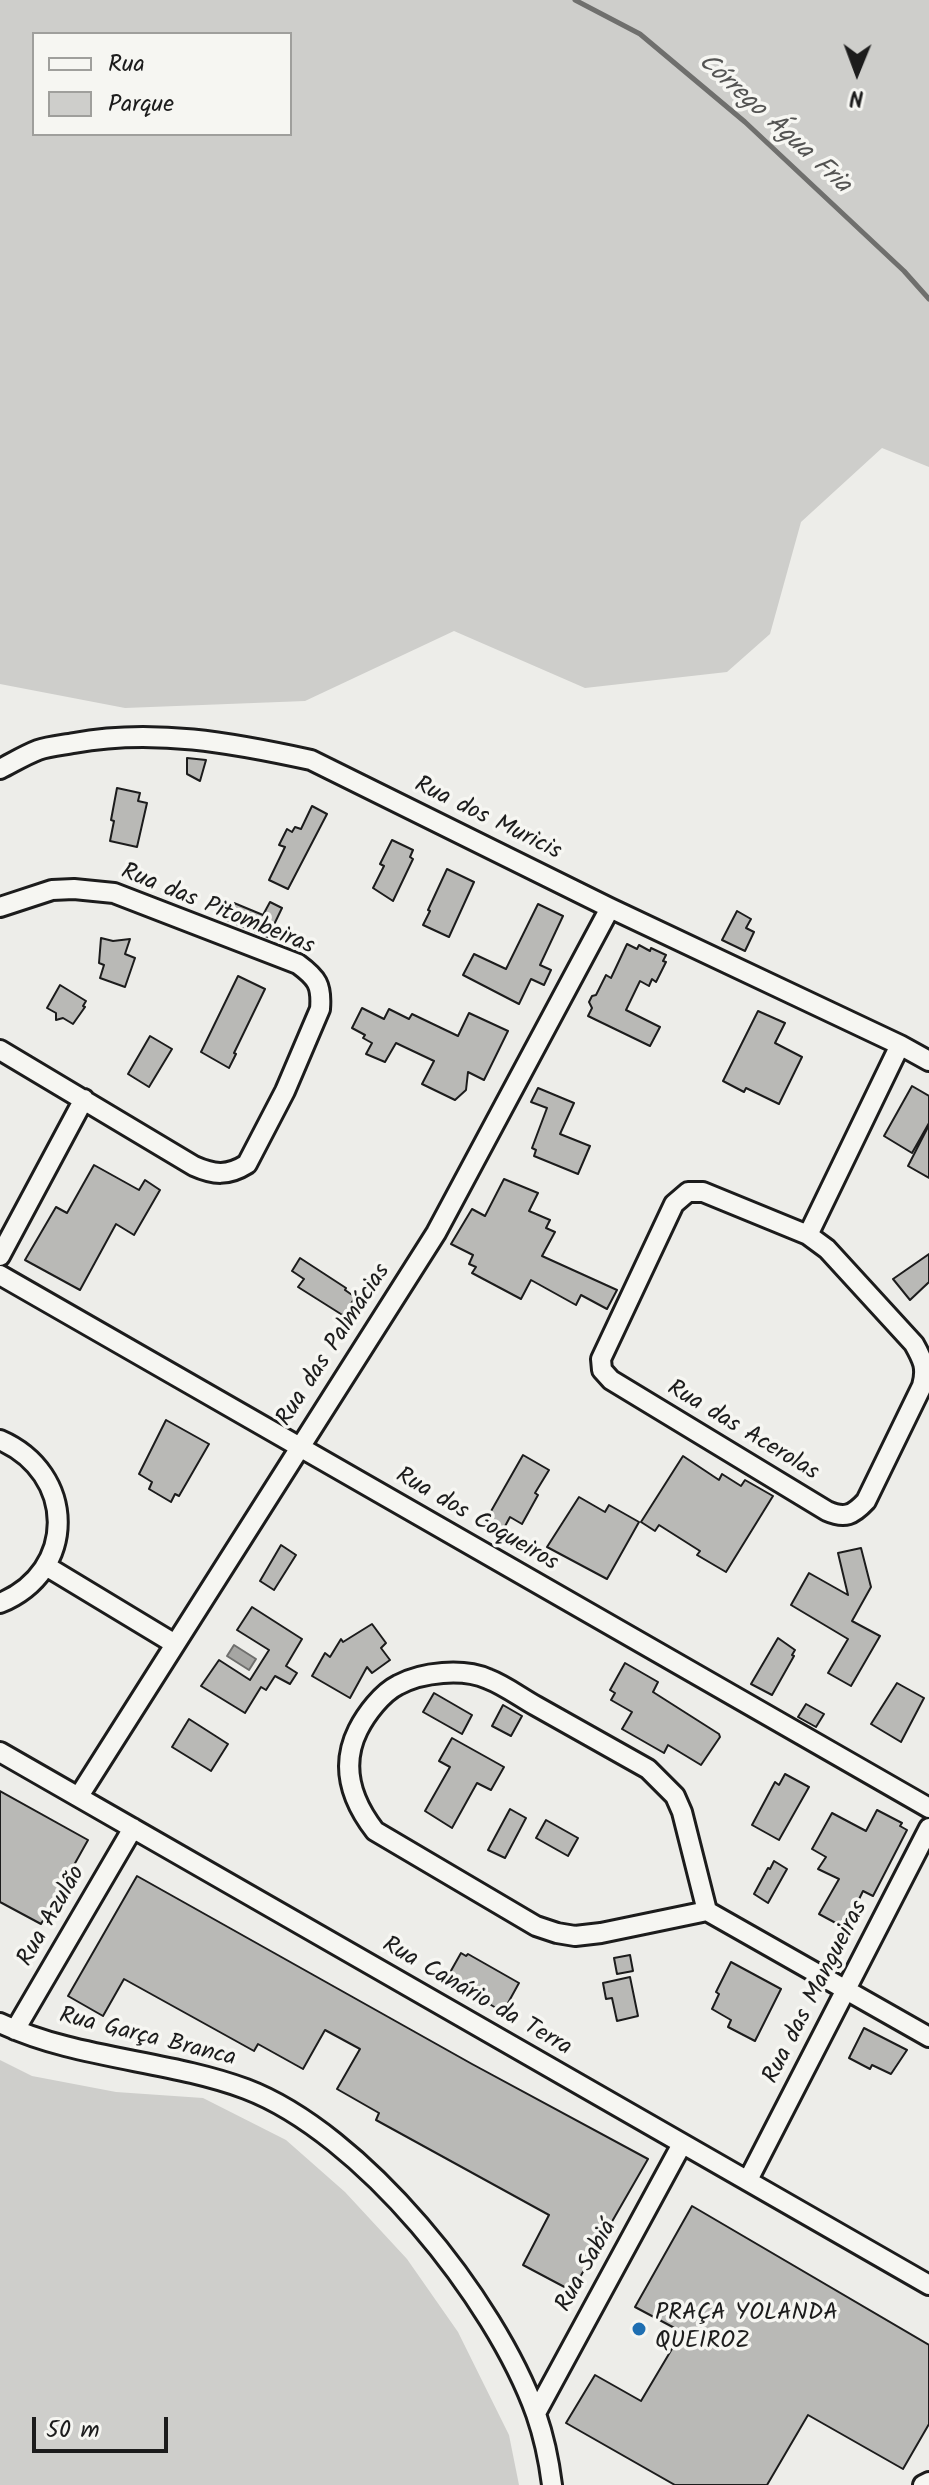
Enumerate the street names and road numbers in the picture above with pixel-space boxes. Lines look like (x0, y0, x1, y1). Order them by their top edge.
street label: Rua dos Muricis (409, 772, 565, 868)
street label: Rua das Pitombeiras (116, 859, 318, 963)
street label: Rua das Palmácias (272, 1259, 398, 1433)
street label: Rua das Acerolas (661, 1375, 823, 1489)
street label: Rua dos Coqueiros (390, 1463, 562, 1579)
street label: Rua Azulão (13, 1862, 93, 1972)
street label: Rua das Mangueiras (758, 1897, 876, 2089)
street label: Rua Canário da Terra (376, 1932, 576, 2064)
street label: Rua Garça Branca (56, 2003, 238, 2075)
street label: Rua Sabiá (551, 2216, 625, 2318)

